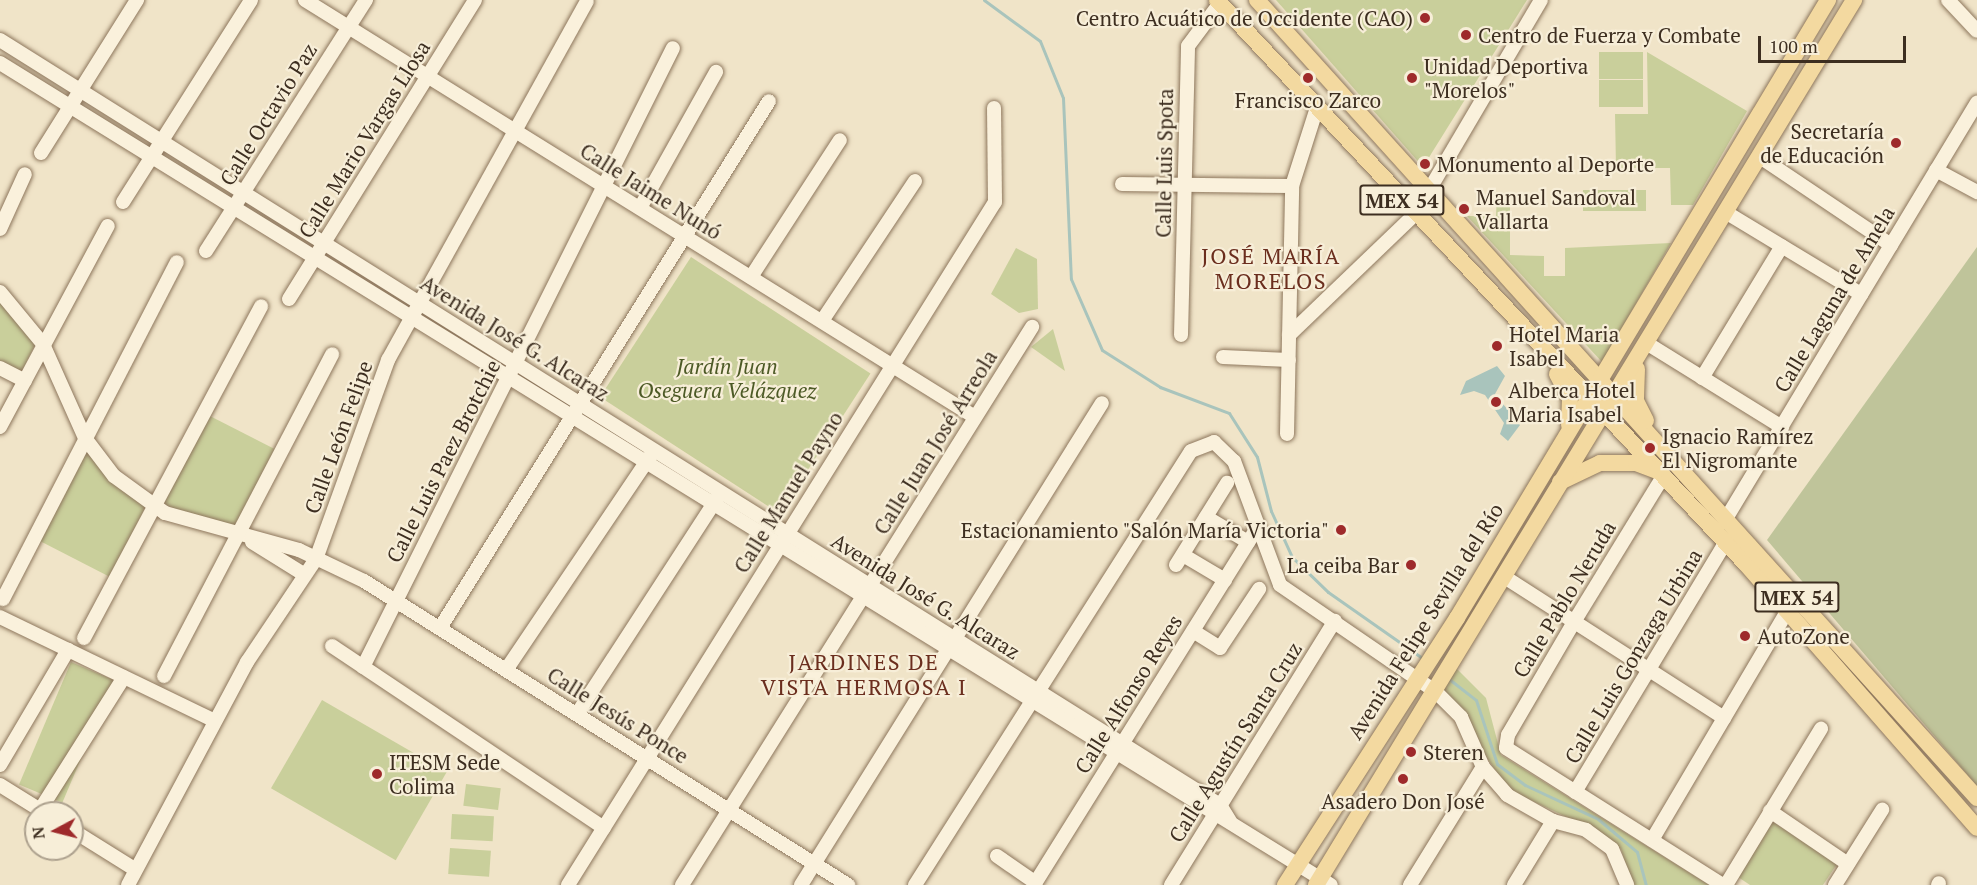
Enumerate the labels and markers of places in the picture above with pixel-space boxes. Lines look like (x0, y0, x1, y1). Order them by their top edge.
place label: Centro Acuático de Occidente (CAO) (1075, 5, 1413, 31)
marker: Centro Acuático de Occidente (CAO) (1418, 11, 1432, 25)
place label: Centro de Fuerza y Combate (1478, 22, 1741, 48)
marker: Centro de Fuerza y Combate (1459, 28, 1473, 42)
place label: Unidad Deportiva "Morelos" (1424, 53, 1588, 103)
marker: Francisco Zarco (1301, 71, 1315, 85)
marker: Unidad Deportiva "Morelos" (1405, 71, 1419, 85)
place label: Francisco Zarco (1235, 87, 1381, 113)
place label: Secretaría de Educación (1760, 118, 1884, 168)
marker: Secretaría de Educación (1889, 136, 1903, 150)
place label: Monumento al Deporte (1437, 151, 1654, 177)
marker: Monumento al Deporte (1418, 157, 1432, 171)
place label: Manuel Sandoval Vallarta (1476, 184, 1636, 234)
marker: Manuel Sandoval Vallarta (1457, 202, 1471, 216)
place label: Hotel Maria Isabel (1509, 321, 1619, 371)
marker: Hotel Maria Isabel (1490, 339, 1504, 353)
place label: Alberca Hotel Maria Isabel (1508, 377, 1636, 427)
marker: Alberca Hotel Maria Isabel (1489, 395, 1503, 409)
place label: Ignacio Ramírez El Nigromante (1662, 423, 1813, 473)
marker: Ignacio Ramírez El Nigromante (1643, 441, 1657, 455)
place label: Estacionamiento "Salón María Victoria" (959, 517, 1329, 543)
marker: Estacionamiento "Salón María Victoria" (1334, 523, 1348, 537)
place label: La ceiba Bar (1287, 552, 1399, 578)
marker: La ceiba Bar (1404, 558, 1418, 572)
place label: AutoZone (1757, 623, 1850, 649)
marker: AutoZone (1738, 629, 1752, 643)
place label: Steren (1423, 739, 1484, 765)
marker: Steren (1404, 745, 1418, 759)
place label: ITESM Sede Colima (389, 749, 500, 799)
marker: ITESM Sede Colima (370, 767, 384, 781)
marker: Asadero Don José (1396, 772, 1410, 786)
place label: Asadero Don José (1321, 788, 1485, 814)

